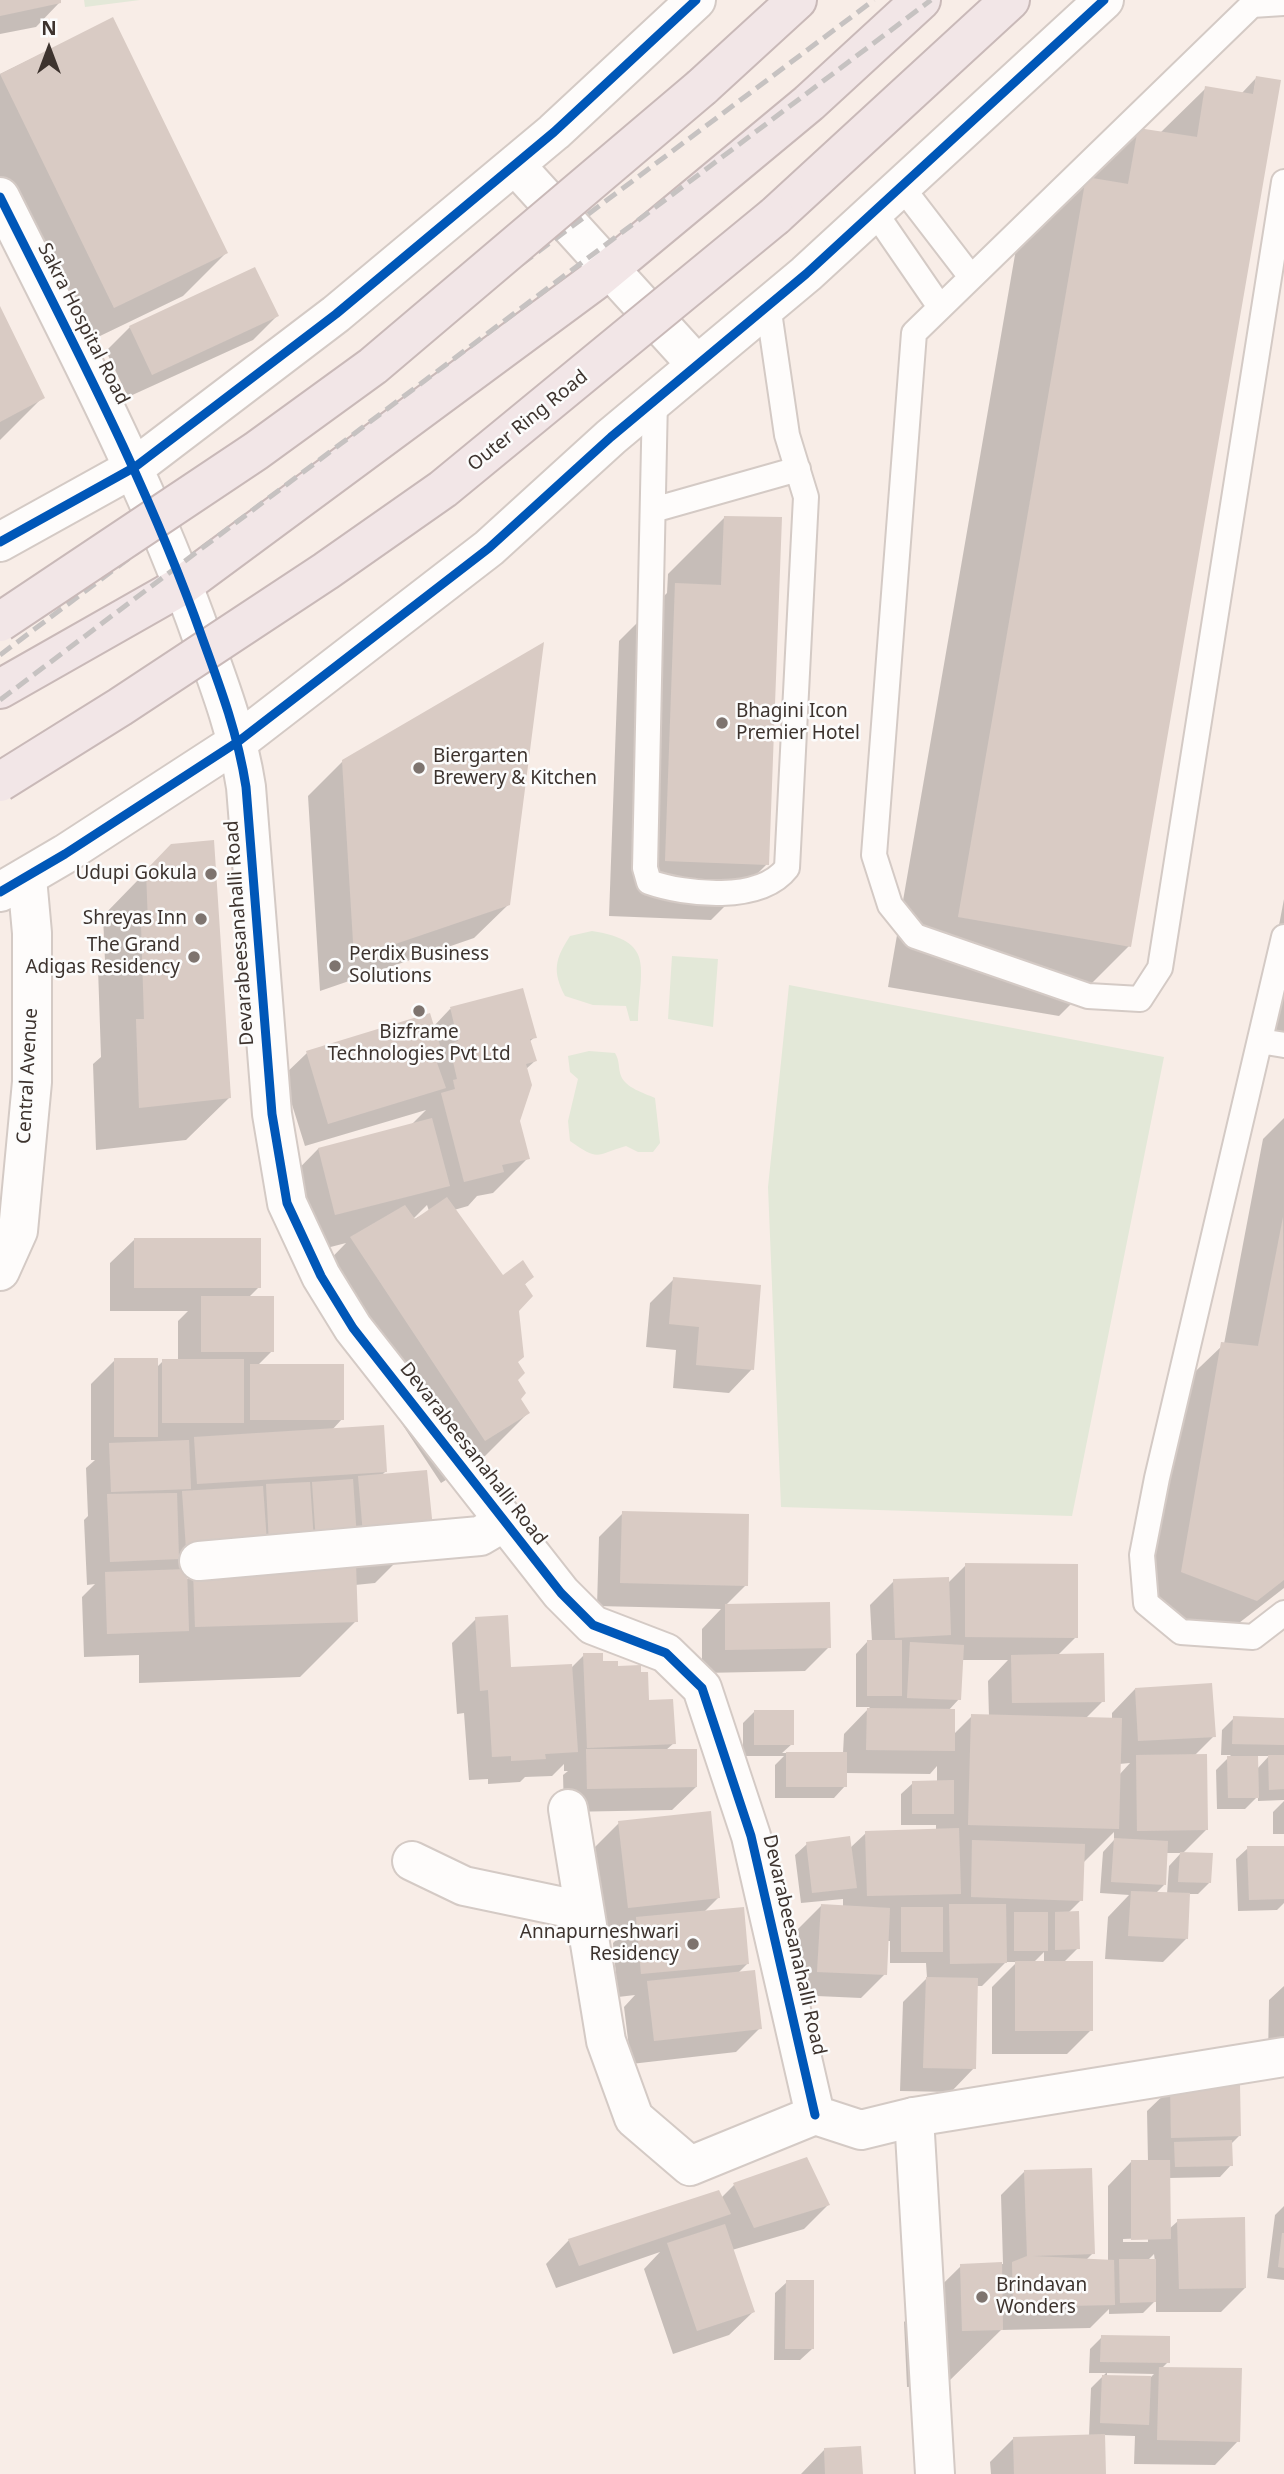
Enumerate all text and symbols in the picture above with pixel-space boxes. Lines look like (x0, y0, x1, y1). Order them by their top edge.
north arrow (14, 14, 84, 84)
text: N (41, 15, 57, 41)
street label: Sakra Hospital Road (32, 239, 134, 409)
street label: Outer Ring Road (463, 366, 593, 476)
place label: Bhagini Icon Premier Hotel (736, 701, 860, 745)
marker: Bhagini Icon Premier Hotel (714, 715, 730, 731)
place label: Biergarten Brewery & Kitchen (433, 746, 597, 790)
marker: Biergarten Brewery & Kitchen (411, 760, 427, 776)
street label: Devarabeesanahalli Road (221, 820, 259, 1046)
place label: Udupi Gokula (75, 863, 197, 885)
marker: Udupi Gokula (203, 866, 219, 882)
place label: Shreyas Inn (83, 908, 187, 930)
marker: Shreyas Inn (193, 911, 209, 927)
place label: The Grand Adigas Residency (25, 935, 180, 979)
place label: Perdix Business Solutions (349, 944, 489, 988)
marker: The Grand Adigas Residency (186, 949, 202, 965)
marker: Perdix Business Solutions (327, 958, 343, 974)
marker: Bizframe Technologies Pvt Ltd (411, 1003, 427, 1019)
street label: Central Avenue (13, 1007, 43, 1145)
place label: Bizframe Technologies Pvt Ltd (327, 1022, 511, 1066)
street label: Devarabeesanahalli Road (395, 1358, 551, 1550)
street label: Devarabeesanahalli Road (758, 1833, 830, 2057)
place label: Annapurneshwari Residency (520, 1922, 679, 1966)
marker: Annapurneshwari Residency (685, 1936, 701, 1952)
place label: Brindavan Wonders (996, 2275, 1087, 2319)
marker: Brindavan Wonders (974, 2289, 990, 2305)

